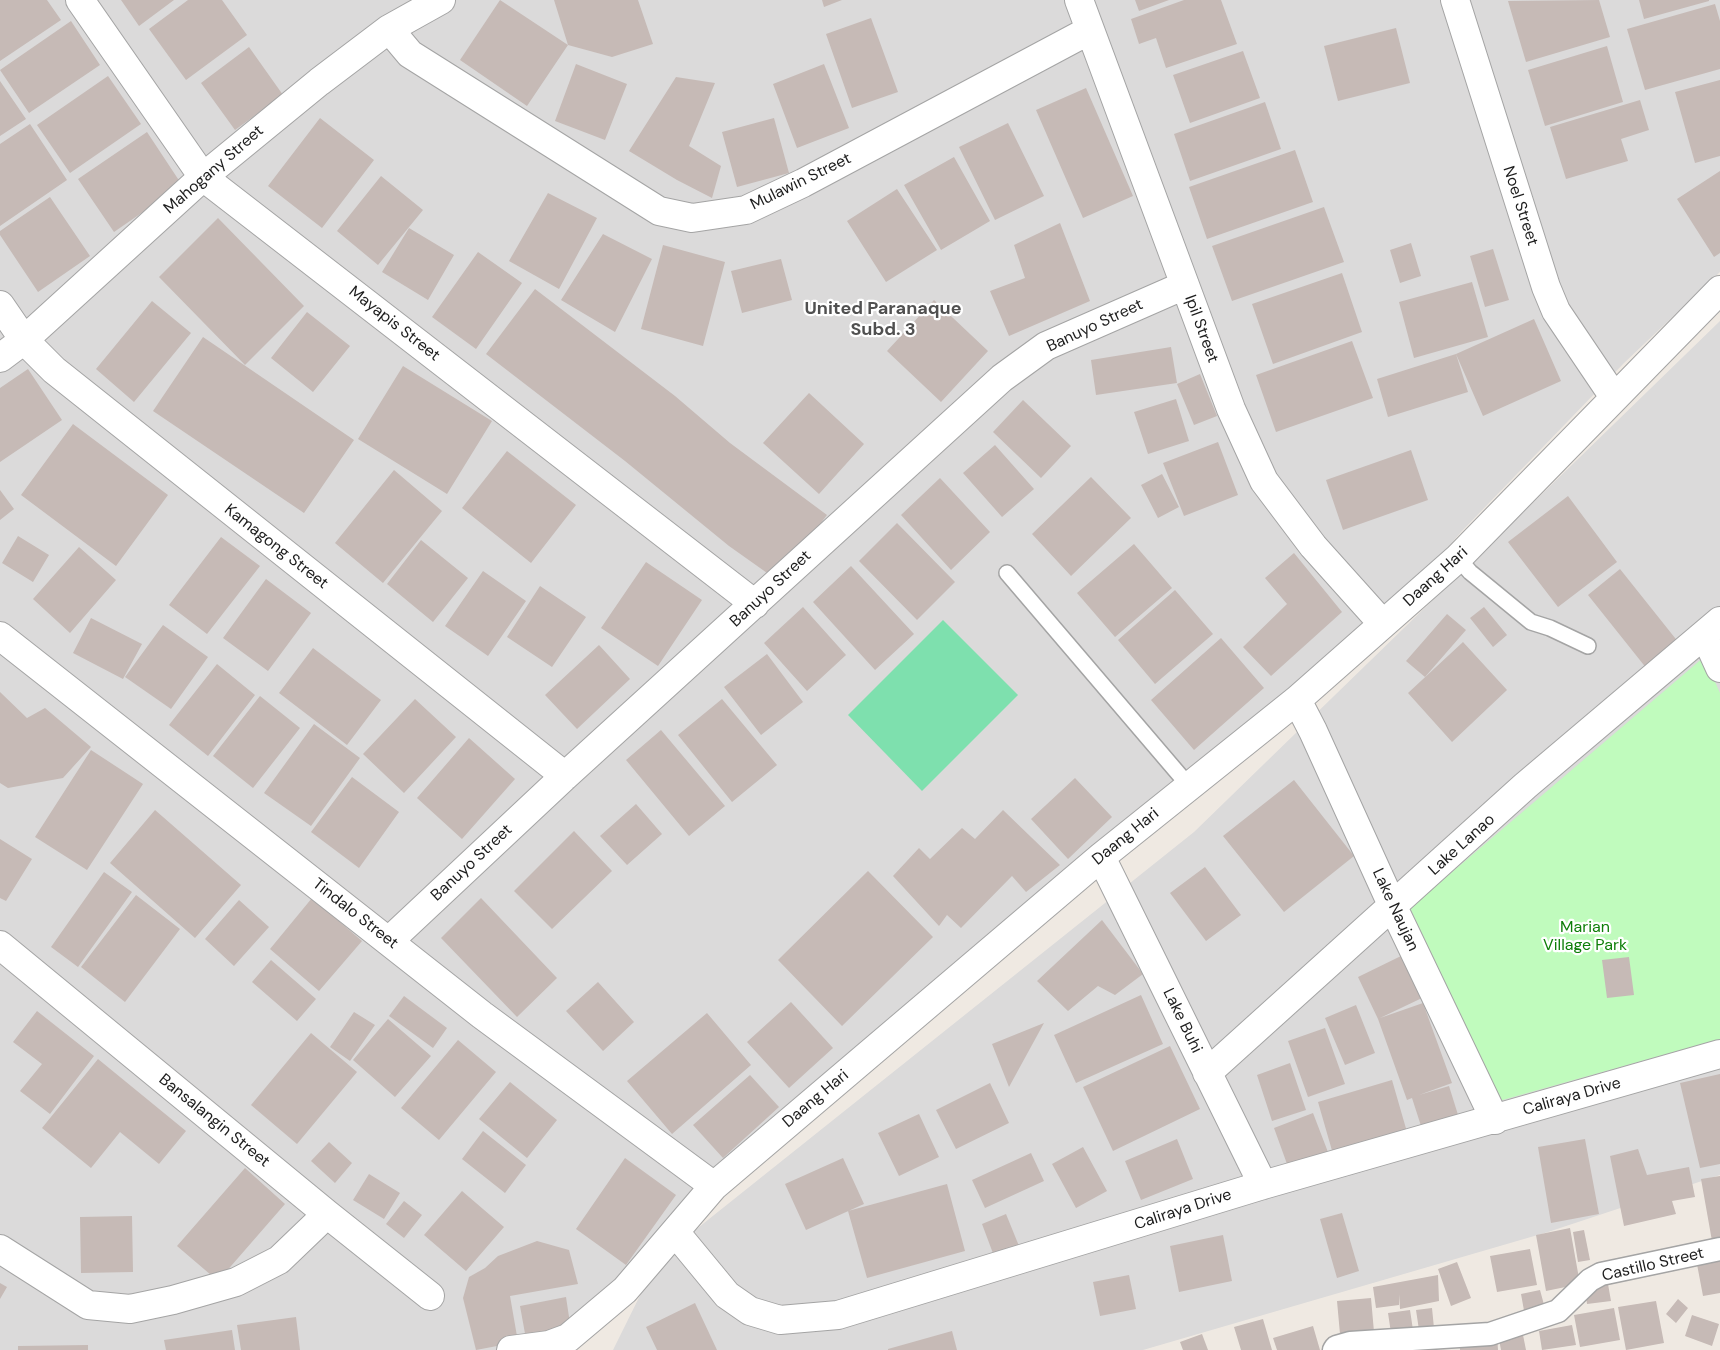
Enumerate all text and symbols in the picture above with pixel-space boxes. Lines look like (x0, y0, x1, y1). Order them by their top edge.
street label: Mahogany Street (160, 122, 268, 218)
street label: Mulawin Street (748, 149, 854, 215)
street label: Noel Street (1498, 164, 1542, 248)
street label: Mayapis Street (345, 282, 443, 366)
street label: Ipil Street (1180, 292, 1222, 366)
street label: Banuyo Street (1044, 295, 1146, 357)
district label: United Paranaque Subd. 3 (804, 298, 962, 340)
street label: Kamagong Street (220, 501, 332, 593)
street label: Daang Hari (1400, 543, 1472, 611)
street label: Banuyo Street (726, 547, 816, 631)
street label: Daang Hari (1089, 804, 1163, 870)
street label: Lake Lanao (1425, 810, 1499, 880)
street label: Banuyo Street (427, 821, 517, 905)
street label: Lake Naujan (1368, 866, 1422, 954)
street label: Tindalo Street (308, 875, 402, 953)
park label: Marian Village Park (1543, 918, 1627, 956)
street label: Lake Buhi (1158, 985, 1206, 1057)
street label: Daang Hari (779, 1066, 853, 1132)
street label: Bansalangin Street (155, 1070, 273, 1172)
street label: Caliraya Drive (1521, 1074, 1623, 1120)
street label: Caliraya Drive (1132, 1185, 1234, 1235)
street label: Castillo Street (1600, 1244, 1706, 1286)

